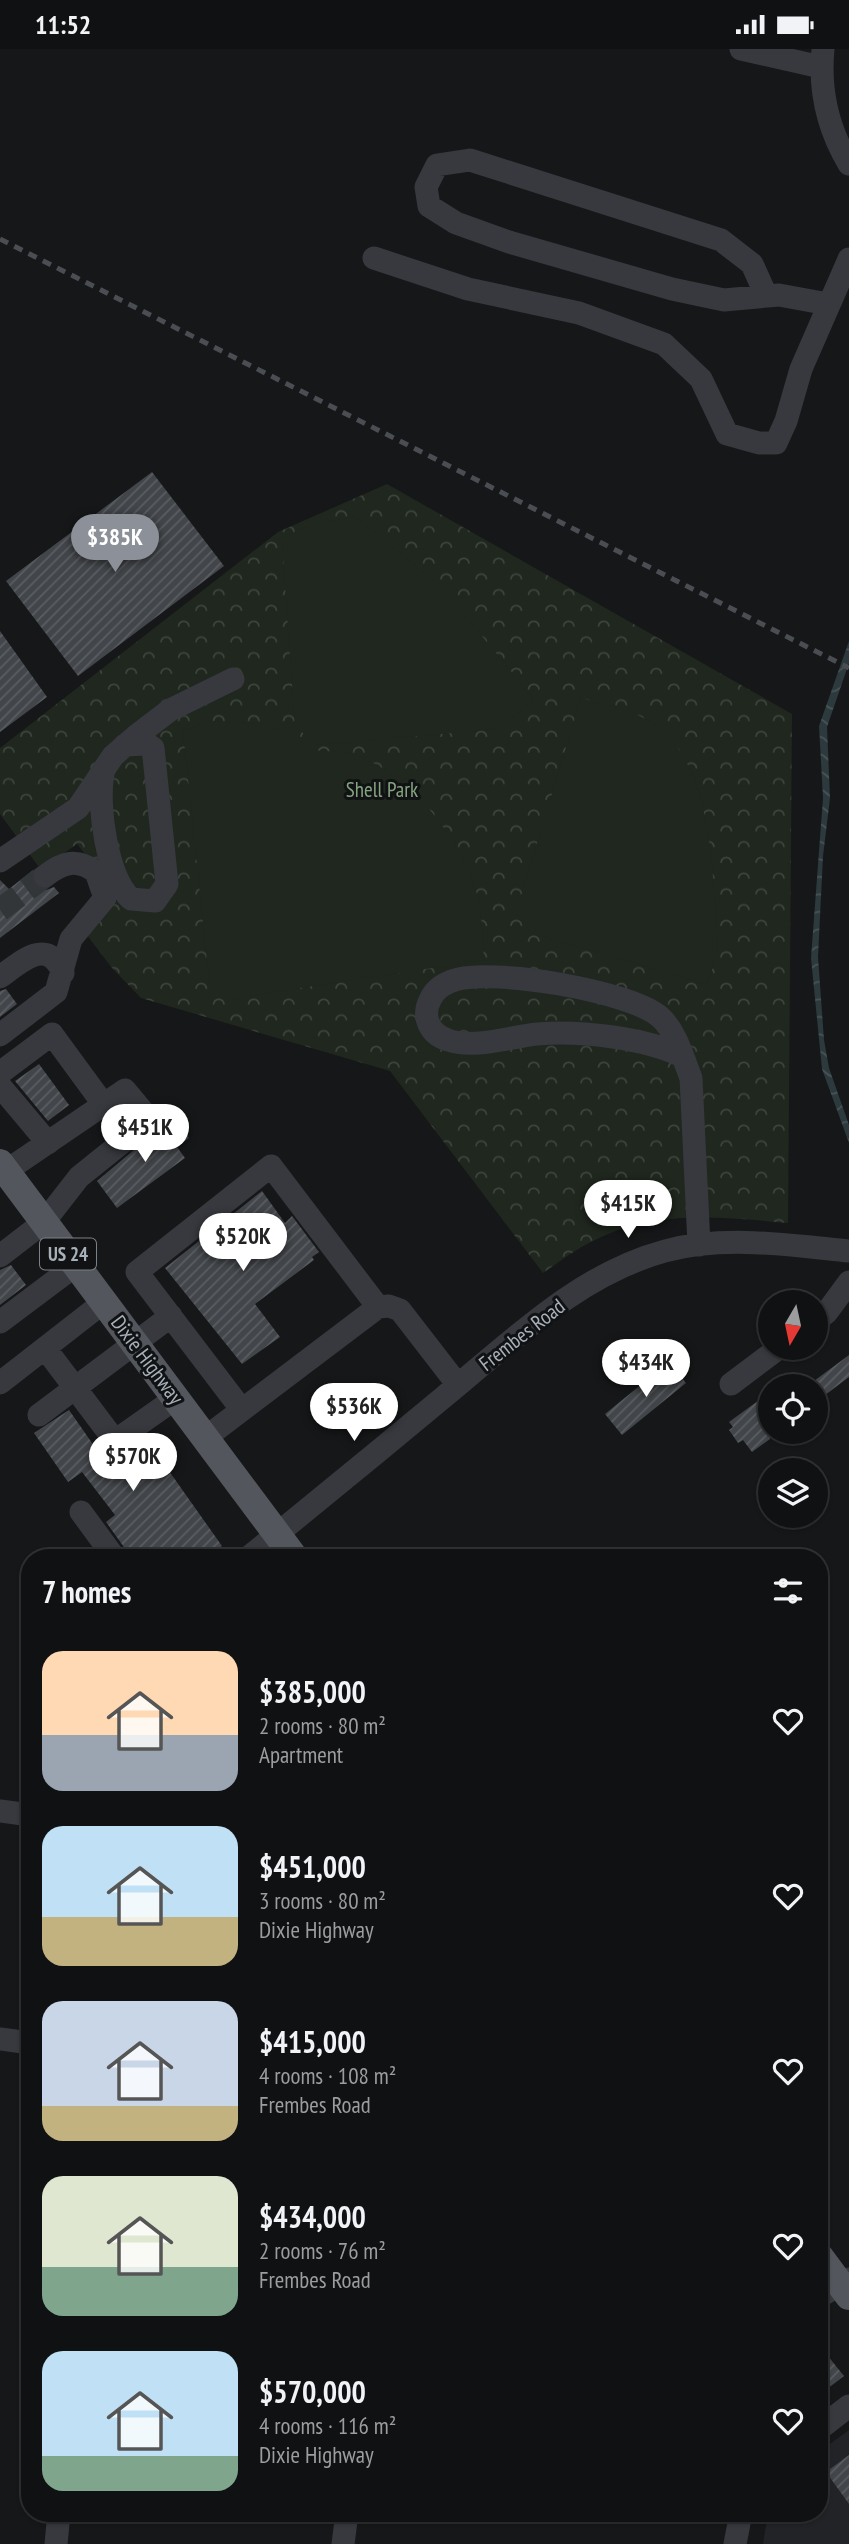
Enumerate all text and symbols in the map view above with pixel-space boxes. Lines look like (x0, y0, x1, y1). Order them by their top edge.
text: 11:52 (35, 8, 91, 41)
pin: $385K (66, 515, 164, 574)
text: $385K (87, 522, 143, 551)
park label: Shell Park (346, 776, 418, 803)
pin: $451K (96, 1105, 194, 1164)
text: $451K (117, 1112, 173, 1141)
pin: $415K (579, 1181, 677, 1240)
text: $415K (600, 1188, 656, 1217)
pin: $520K (194, 1213, 292, 1273)
text: $520K (215, 1221, 271, 1250)
road number: US 24 (40, 1239, 96, 1269)
north arrow (758, 1290, 828, 1360)
map controls (758, 1290, 828, 1528)
street label: Frembes Road (473, 1293, 570, 1377)
street label: Dixie Highway (105, 1310, 190, 1410)
pin: $434K (597, 1339, 695, 1399)
text: $434K (618, 1347, 674, 1376)
button: locate (758, 1374, 828, 1444)
pin: $536K (305, 1383, 403, 1443)
text: $536K (326, 1391, 382, 1420)
pin: $570K (84, 1433, 182, 1493)
text: $570K (105, 1441, 161, 1470)
button: layers (758, 1458, 828, 1528)
text: 7 homes (42, 1572, 131, 1611)
icon: filters (769, 1572, 807, 1610)
text: $385,000 (259, 1672, 366, 1711)
icon: home (98, 1679, 182, 1763)
icon: heart (769, 1702, 807, 1740)
text: 2 rooms · 80 m² (259, 1711, 386, 1740)
text: Apartment (259, 1740, 343, 1769)
text: $451,000 (259, 1847, 366, 1886)
icon: home (98, 1854, 182, 1938)
icon: heart (769, 1877, 807, 1915)
text: 3 rooms · 80 m² (259, 1886, 386, 1915)
text: Dixie Highway (259, 1915, 374, 1944)
text: $415,000 (259, 2022, 366, 2061)
icon: home (98, 2029, 182, 2113)
icon: heart (769, 2052, 807, 2090)
text: 4 rooms · 108 m² (259, 2061, 396, 2090)
text: Frembes Road (259, 2090, 371, 2119)
text: $434,000 (259, 2197, 366, 2236)
icon: home (98, 2204, 182, 2288)
icon: heart (769, 2227, 807, 2265)
text: 2 rooms · 76 m² (259, 2236, 386, 2265)
text: Frembes Road (259, 2265, 371, 2294)
text: $570,000 (259, 2372, 366, 2411)
icon: home (98, 2379, 182, 2463)
icon: heart (769, 2402, 807, 2440)
text: 4 rooms · 116 m² (259, 2411, 396, 2440)
text: Dixie Highway (259, 2440, 374, 2469)

